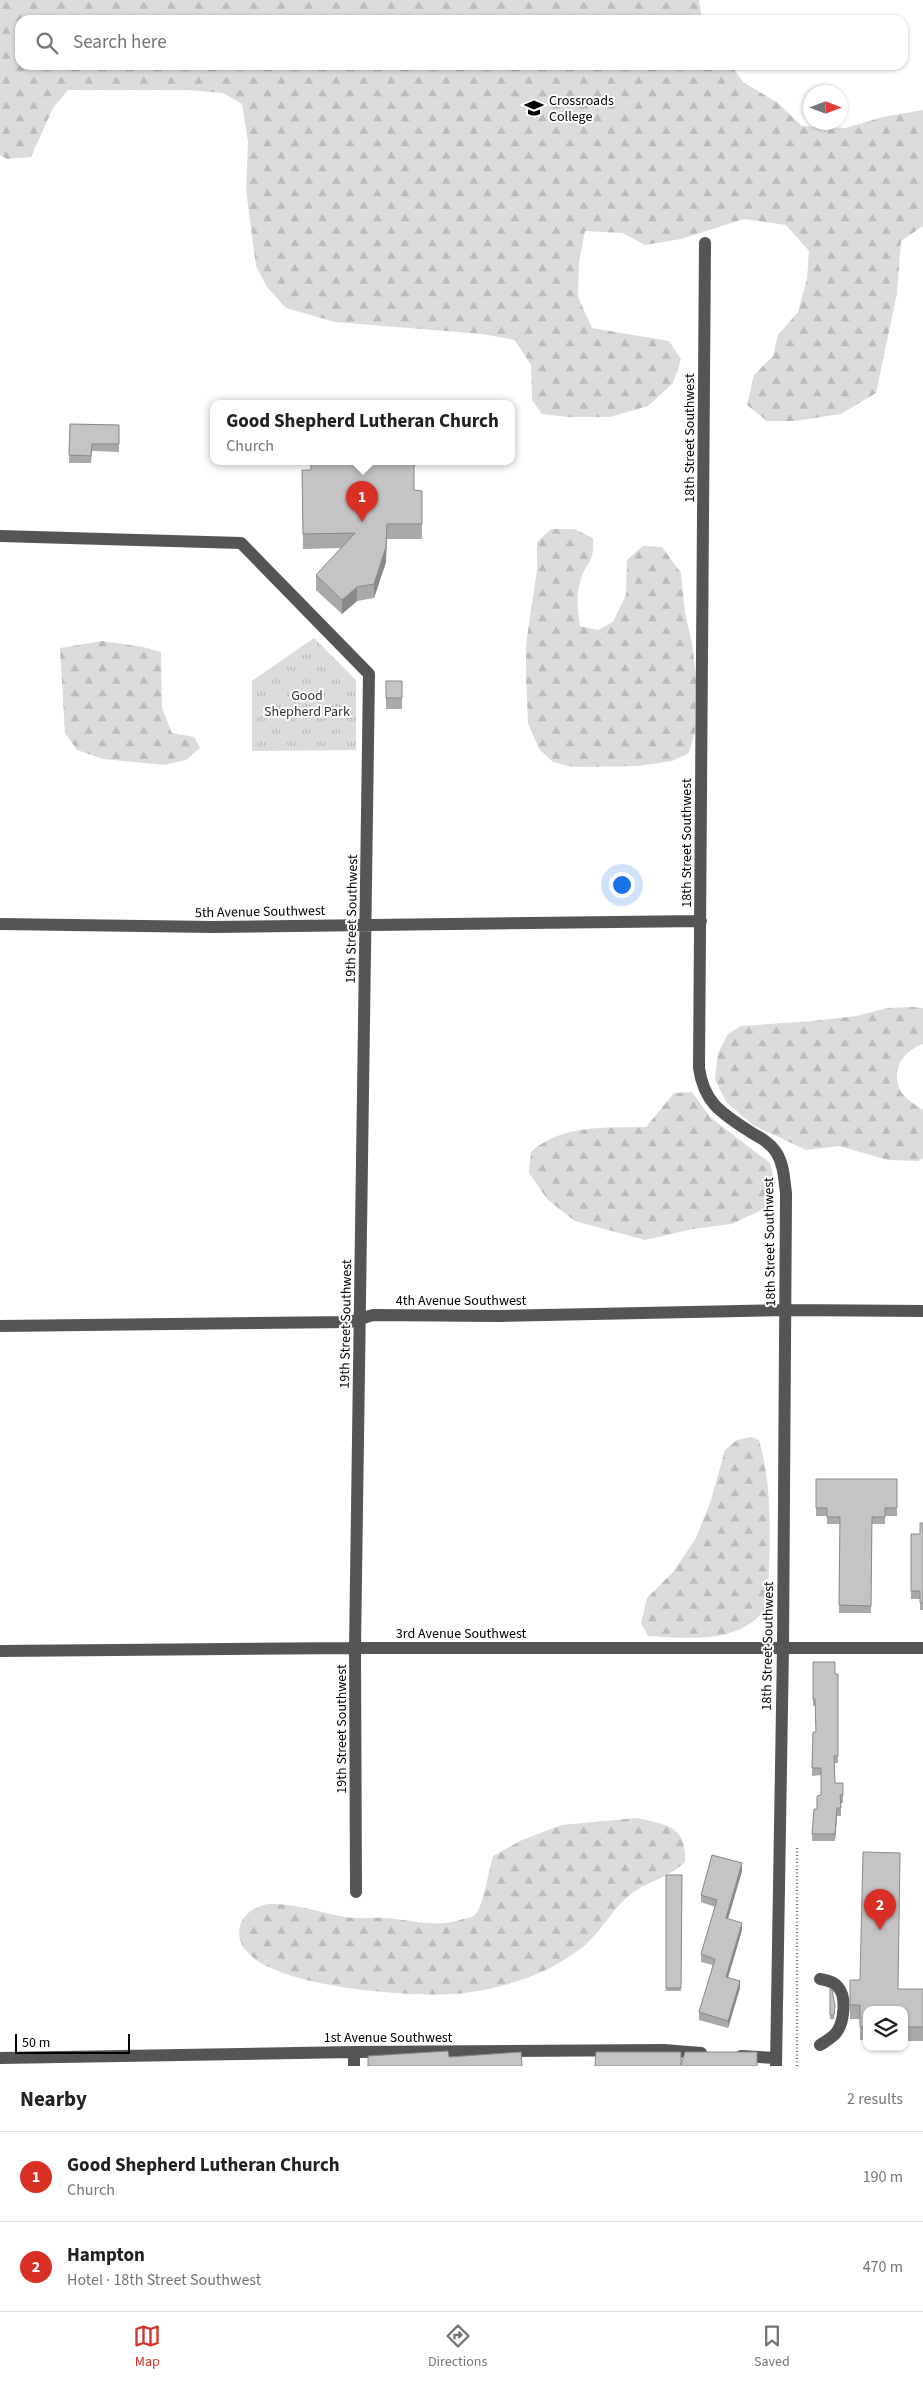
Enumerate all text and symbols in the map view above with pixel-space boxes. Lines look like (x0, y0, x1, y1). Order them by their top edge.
search box (15, 15, 908, 70)
icon: search (33, 29, 61, 57)
text: Search here (73, 29, 167, 56)
north arrow (803, 85, 848, 130)
place label: Crossroads College (549, 91, 614, 127)
school or university icon: Crossroads College (523, 97, 545, 119)
street label: 18th Street Southwest (680, 373, 700, 503)
popup (210, 400, 515, 465)
text: Good Shepherd Lutheran Church (226, 408, 499, 435)
text: Church (226, 435, 274, 457)
pin: 1 (346, 481, 378, 522)
park label: Good Shepherd Park (264, 686, 350, 722)
street label: 18th Street Southwest (677, 778, 697, 908)
street label: 19th Street Southwest (341, 854, 363, 984)
your location (609, 872, 635, 898)
street label: 5th Avenue Southwest (195, 901, 326, 923)
street label: 18th Street Southwest (759, 1177, 781, 1307)
street label: 19th Street Southwest (335, 1259, 357, 1389)
street label: 4th Avenue Southwest (396, 1291, 526, 1311)
street label: 18th Street Southwest (757, 1581, 779, 1711)
street label: 3rd Avenue Southwest (396, 1624, 527, 1644)
street label: 19th Street Southwest (332, 1664, 352, 1794)
pin: 2 (864, 1889, 896, 1930)
map controls (863, 2006, 908, 2051)
button: layers (863, 2006, 908, 2051)
street label: 1st Avenue Southwest (324, 2028, 452, 2048)
scale bar (15, 2031, 130, 2054)
text: 50 m (22, 2033, 50, 2053)
text: Nearby (20, 2084, 87, 2114)
text: 2 results (847, 2088, 903, 2110)
text: Good Shepherd Lutheran Church (67, 2152, 340, 2179)
text: 1 (32, 2166, 40, 2188)
text: 190 m (863, 2166, 903, 2188)
text: Church (67, 2179, 115, 2201)
text: Hampton (67, 2242, 145, 2269)
text: 2 (32, 2256, 40, 2278)
text: 470 m (863, 2256, 903, 2278)
text: Hotel · 18th Street Southwest (67, 2269, 261, 2291)
tab: Map (133, 2322, 161, 2372)
tab: Directions (428, 2322, 487, 2372)
tab: Saved (754, 2322, 790, 2372)

